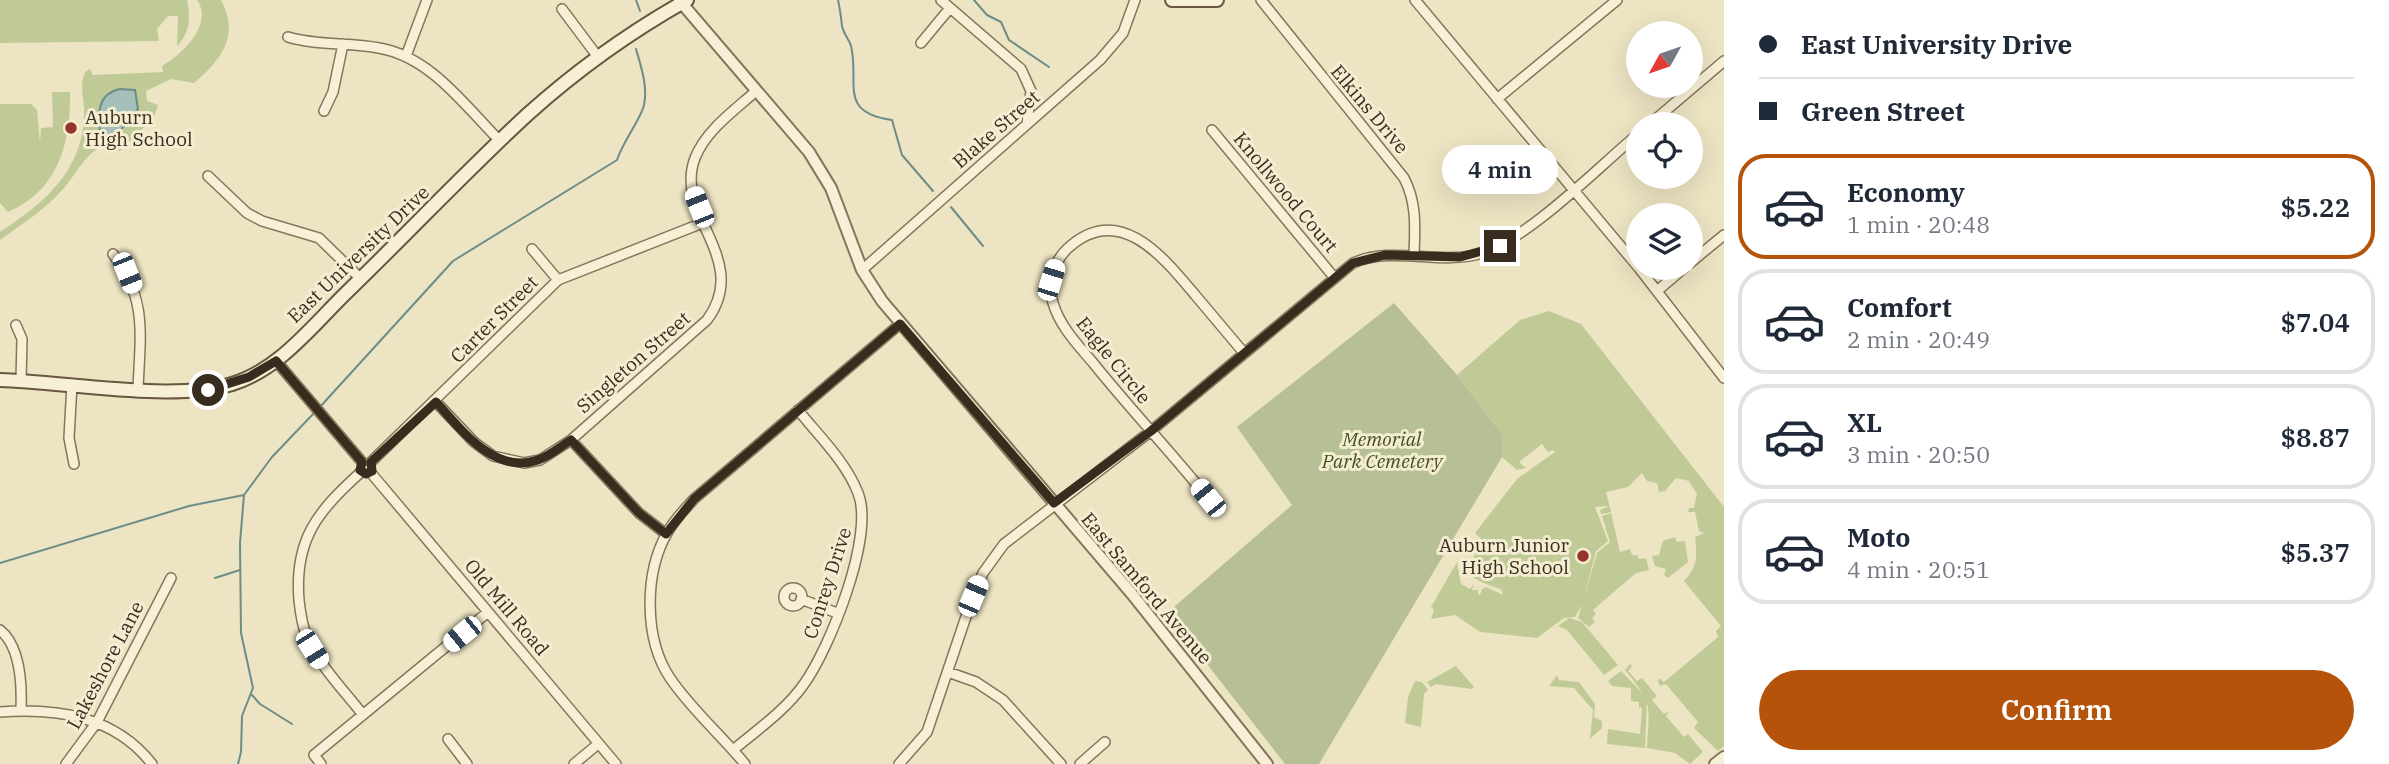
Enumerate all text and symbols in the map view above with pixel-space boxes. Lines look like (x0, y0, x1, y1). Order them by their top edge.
north arrow (1626, 21, 1703, 98)
map controls (1626, 21, 1703, 280)
text: East University Drive (1801, 27, 2072, 61)
street label: Elkins Drive (1326, 60, 1414, 158)
street label: Blake Street (948, 84, 1045, 173)
text: Green Street (1801, 94, 1965, 128)
place label: Auburn High School (85, 105, 193, 151)
button: locate (1626, 112, 1703, 189)
marker: Auburn High School (63, 120, 79, 136)
street label: Knollwood Court (1229, 127, 1344, 257)
callout: 4 min (1442, 145, 1558, 194)
text: 4 min (1468, 154, 1532, 184)
icon: car (1763, 175, 1826, 238)
text: Economy (1847, 175, 1965, 209)
street label: East University Drive (282, 180, 434, 328)
car (682, 184, 717, 230)
text: $5.22 (2281, 190, 2350, 224)
button: layers (1626, 203, 1703, 280)
text: 1 min · 20:48 (1847, 209, 1990, 239)
route end (1484, 230, 1516, 262)
car (110, 250, 145, 296)
car (1035, 257, 1068, 303)
street label: Carter Street (445, 270, 543, 368)
icon: car (1763, 290, 1826, 353)
text: Comfort (1847, 290, 1952, 324)
text: $7.04 (2281, 305, 2350, 339)
street label: Singleton Street (571, 306, 695, 418)
street label: Eagle Circle (1071, 311, 1157, 409)
text: 2 min · 20:49 (1847, 324, 1990, 354)
route start (192, 374, 224, 406)
icon: car (1763, 405, 1826, 468)
text: XL (1847, 405, 1882, 439)
text: $8.87 (2281, 420, 2350, 454)
park label: Memorial Park Cemetery (1321, 427, 1443, 473)
text: 3 min · 20:50 (1847, 439, 1990, 469)
car (1187, 475, 1230, 521)
street label: East Samford Avenue (1077, 507, 1217, 669)
icon: car (1763, 520, 1826, 583)
text: Moto (1847, 520, 1910, 554)
street label: Conrey Drive (798, 524, 856, 642)
place label: Auburn Junior High School (1439, 533, 1570, 579)
text: $5.37 (2281, 535, 2350, 569)
marker: Auburn Junior High School (1575, 548, 1591, 564)
street label: Old Mill Road (460, 554, 554, 660)
text: 4 min · 20:51 (1847, 554, 1990, 584)
car (956, 573, 991, 619)
street label: Lakeshore Lane (61, 597, 149, 733)
car (440, 613, 485, 655)
car (292, 626, 333, 672)
button: Confirm (1759, 670, 2354, 750)

